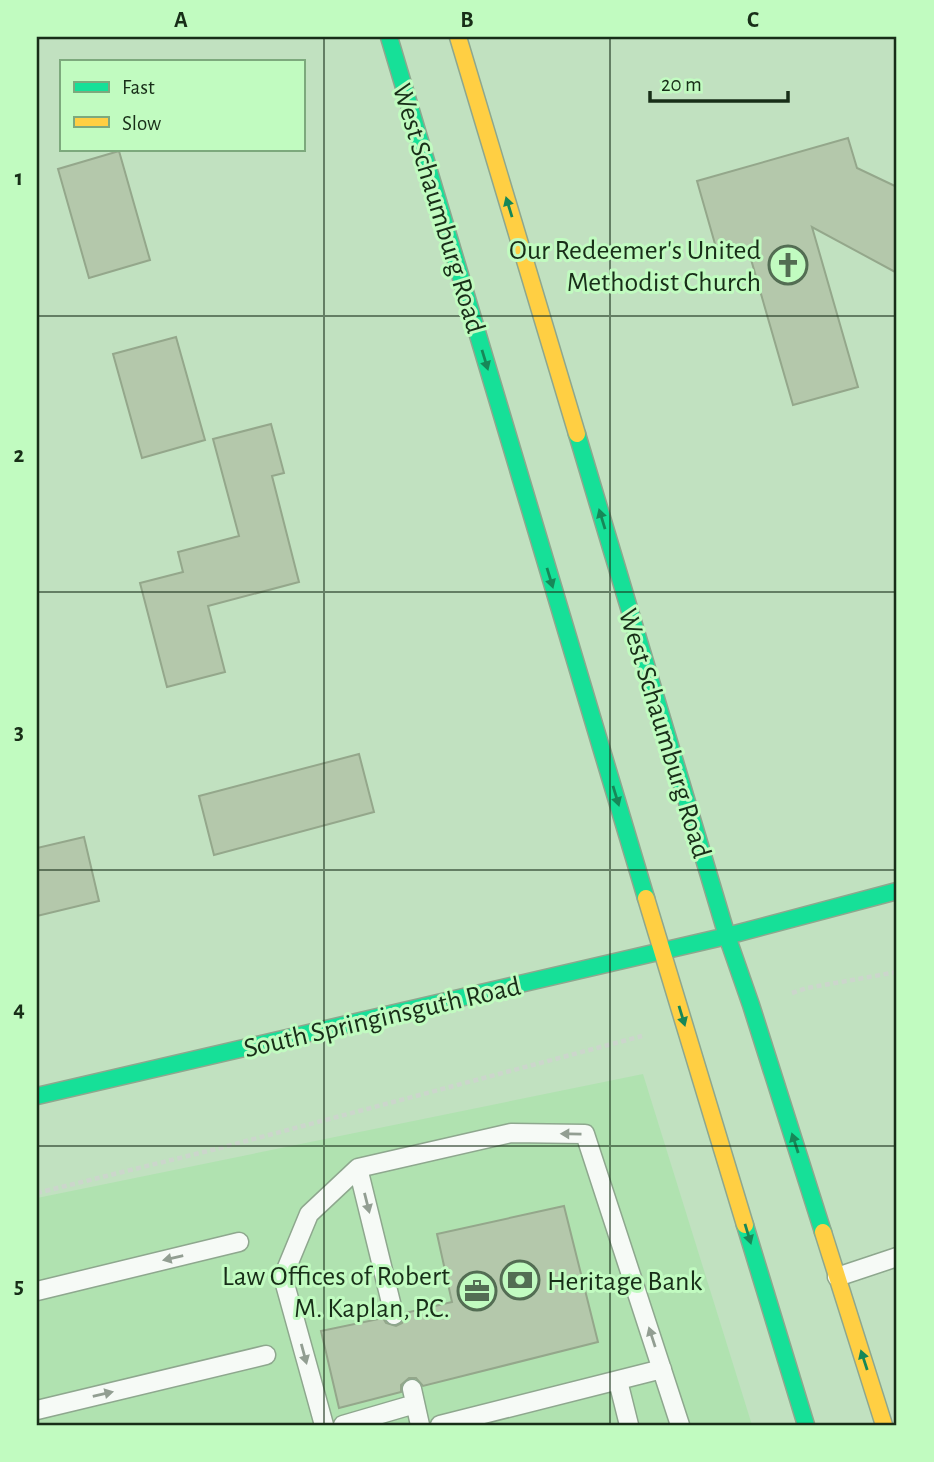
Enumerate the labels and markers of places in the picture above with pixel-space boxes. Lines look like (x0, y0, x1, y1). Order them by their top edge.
place label: Our Redeemer's United Methodist Church (509, 237, 761, 297)
church icon: Our Redeemer's United Methodist Church (767, 244, 809, 286)
bank icon: Heritage Bank (499, 1259, 541, 1301)
place label: Law Offices of Robert M. Kaplan, P.C. (222, 1263, 450, 1323)
place label: Heritage Bank (547, 1268, 702, 1296)
office icon: Law Offices of Robert M. Kaplan, P.C. (456, 1270, 498, 1312)

